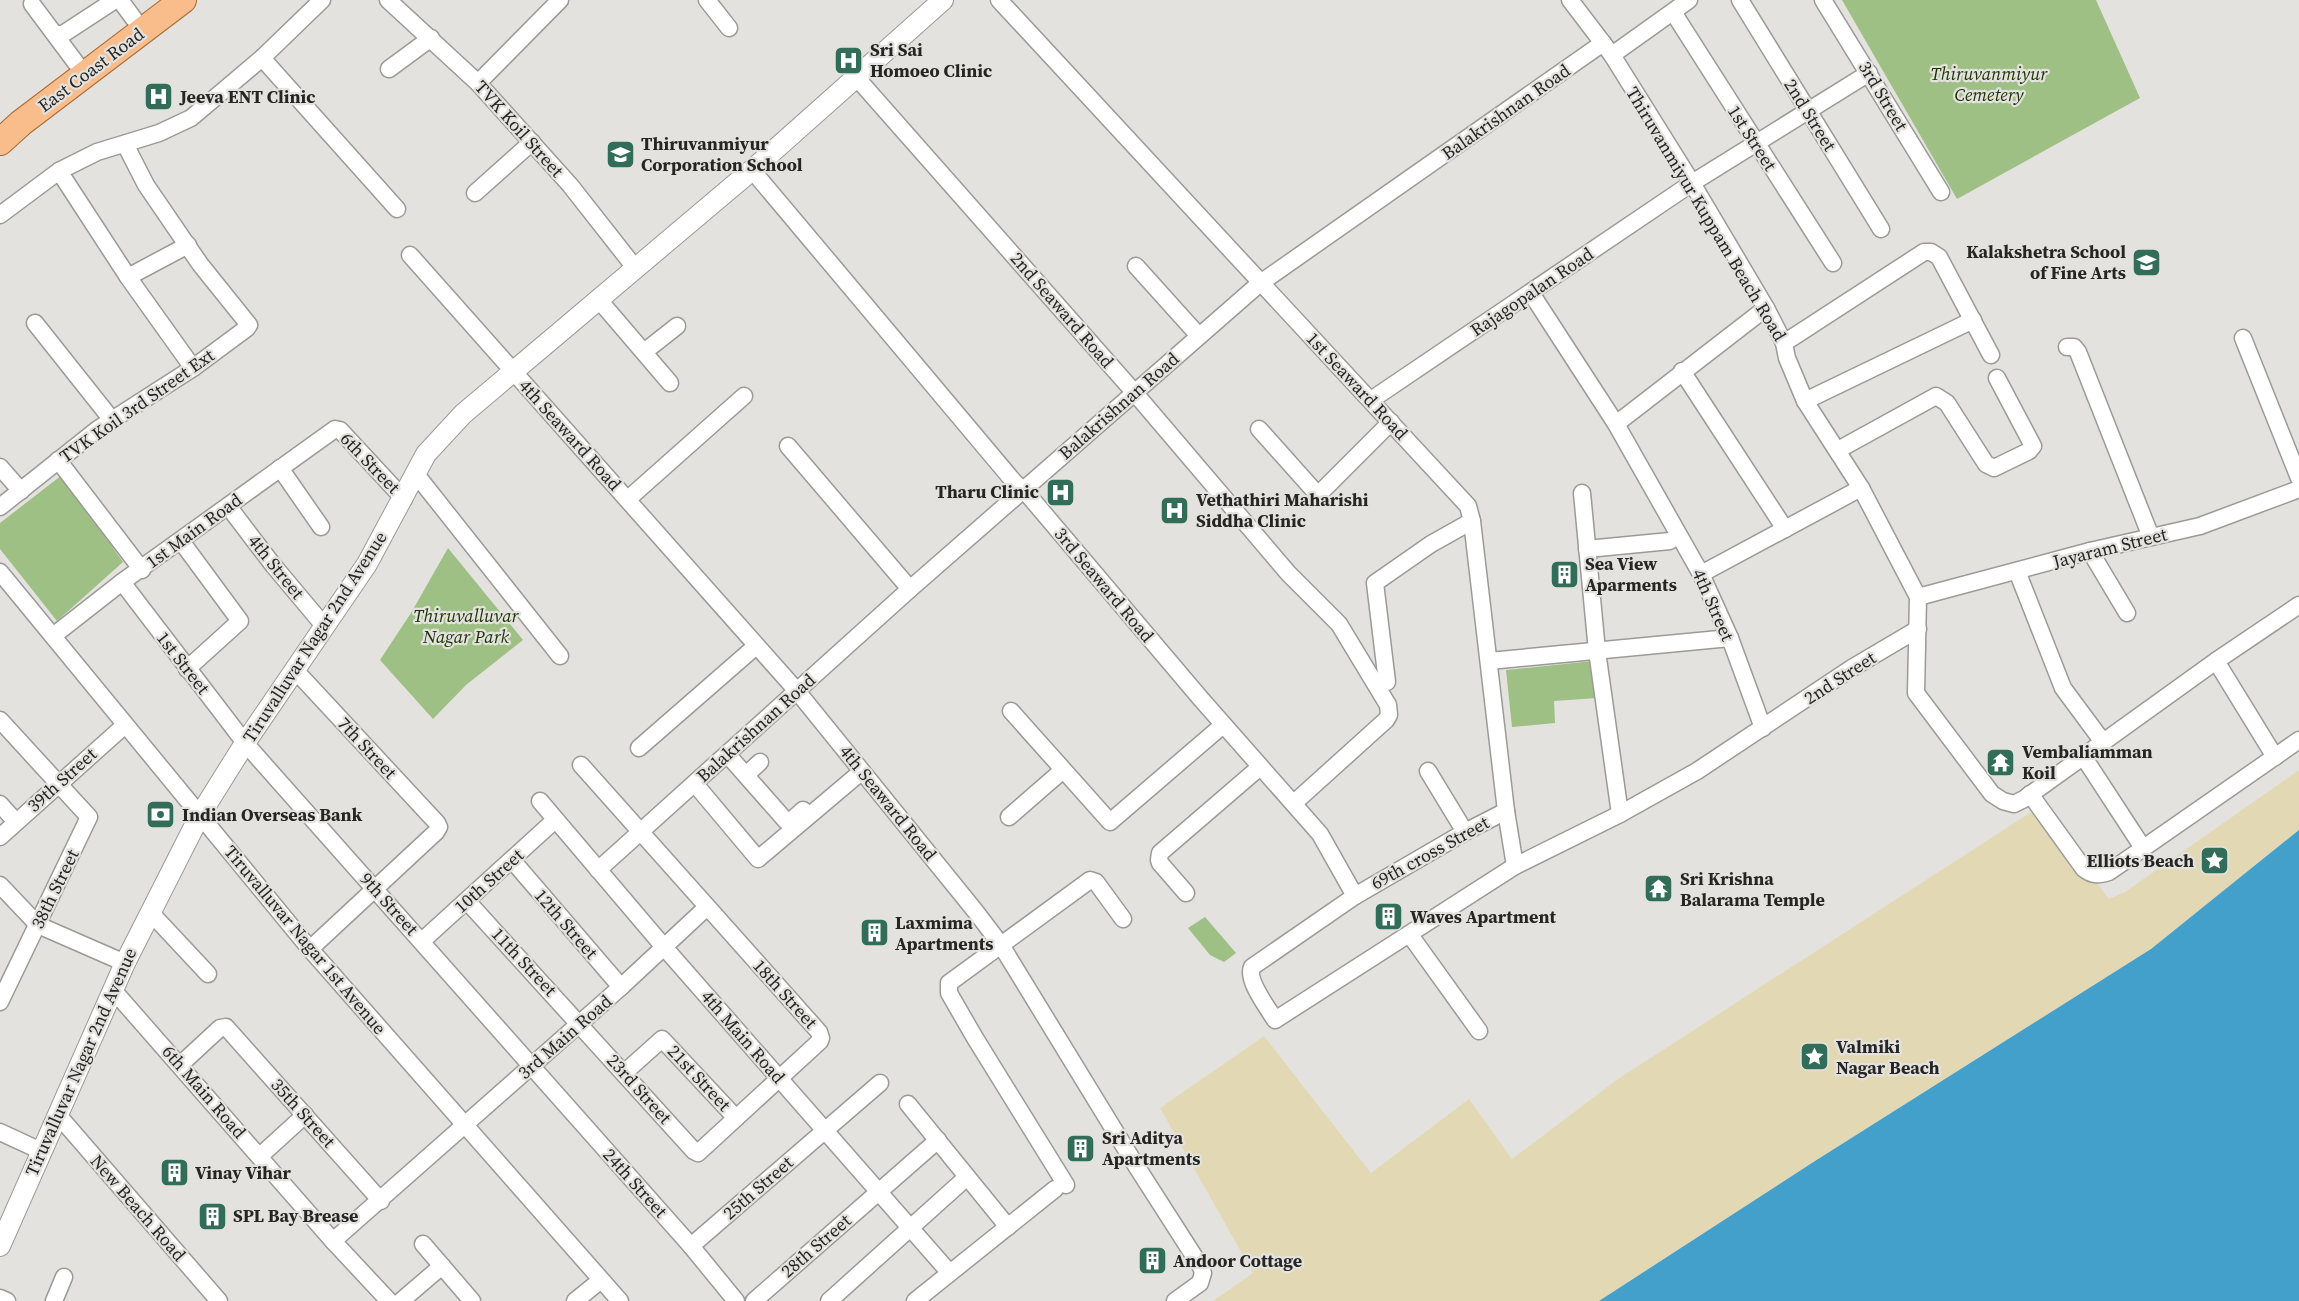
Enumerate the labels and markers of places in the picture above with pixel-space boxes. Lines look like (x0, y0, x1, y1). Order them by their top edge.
place label: Sri Sai Homoeo Clinic (870, 37, 992, 83)
hospital icon: Sri Sai Homoeo Clinic (833, 44, 865, 76)
hospital icon: Jeeva ENT Clinic (143, 81, 175, 113)
place label: Jeeva ENT Clinic (179, 84, 315, 109)
place label: Thiruvanmiyur Corporation School (641, 131, 803, 177)
school or university icon: Thiruvanmiyur Corporation School (604, 138, 636, 170)
place label: Kalakshetra School of Fine Arts (1966, 239, 2126, 285)
school or university icon: Kalakshetra School of Fine Arts (2131, 246, 2163, 278)
hospital icon: Tharu Clinic (1044, 476, 1076, 508)
place label: Tharu Clinic (935, 479, 1039, 504)
place label: Vethathiri Maharishi Siddha Clinic (1196, 487, 1369, 533)
hospital icon: Vethathiri Maharishi Siddha Clinic (1159, 494, 1191, 526)
place label: Sea View Aparments (1585, 551, 1677, 597)
building icon: Sea View Aparments (1548, 558, 1580, 590)
place label: Vembaliamman Koil (2022, 739, 2153, 785)
temple icon: Vembaliamman Koil (1985, 746, 2017, 778)
bank icon: Indian Overseas Bank (145, 799, 177, 831)
place label: Indian Overseas Bank (182, 802, 363, 827)
place icon: Elliots Beach (2199, 845, 2231, 877)
place label: Elliots Beach (2087, 848, 2194, 873)
place label: Sri Krishna Balarama Temple (1680, 866, 1825, 912)
temple icon: Sri Krishna Balarama Temple (1643, 873, 1675, 905)
building icon: Waves Apartment (1373, 901, 1405, 933)
place label: Waves Apartment (1410, 904, 1556, 929)
place label: Laxmima Apartments (895, 910, 993, 956)
building icon: Laxmima Apartments (858, 917, 890, 949)
place label: Valmiki Nagar Beach (1836, 1034, 1940, 1080)
place icon: Valmiki Nagar Beach (1799, 1041, 1831, 1073)
place label: Sri Aditya Apartments (1102, 1125, 1200, 1171)
building icon: Sri Aditya Apartments (1065, 1132, 1097, 1164)
building icon: Vinay Vihar (158, 1157, 190, 1189)
place label: Vinay Vihar (195, 1160, 292, 1185)
building icon: SPL Bay Brease (196, 1200, 228, 1232)
place label: SPL Bay Brease (233, 1203, 358, 1228)
building icon: Andoor Cottage (1136, 1245, 1168, 1277)
place label: Andoor Cottage (1173, 1248, 1302, 1273)

